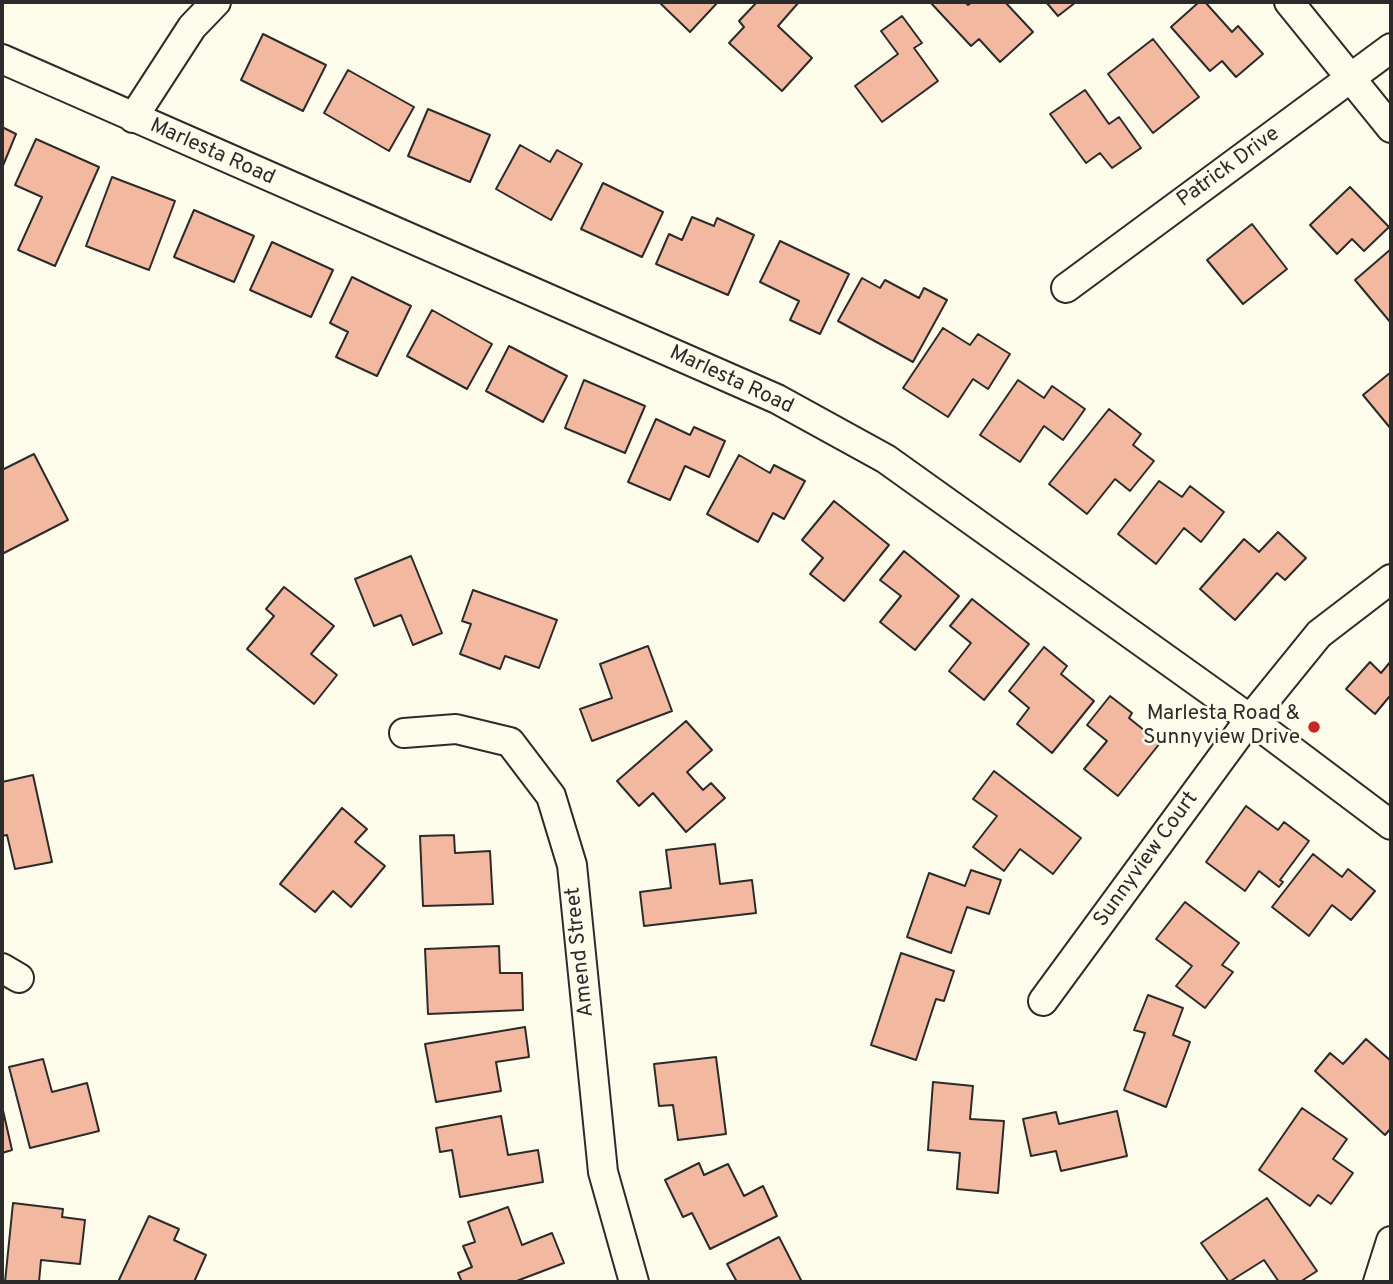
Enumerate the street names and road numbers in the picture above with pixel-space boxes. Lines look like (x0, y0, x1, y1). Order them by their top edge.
street label: Marlesta Road (146, 114, 278, 192)
street label: Patrick Drive (1173, 122, 1285, 214)
street label: Marlesta Road (665, 341, 797, 421)
street label: Sunnyview Court (1089, 787, 1205, 933)
street label: Amend Street (562, 886, 600, 1018)

